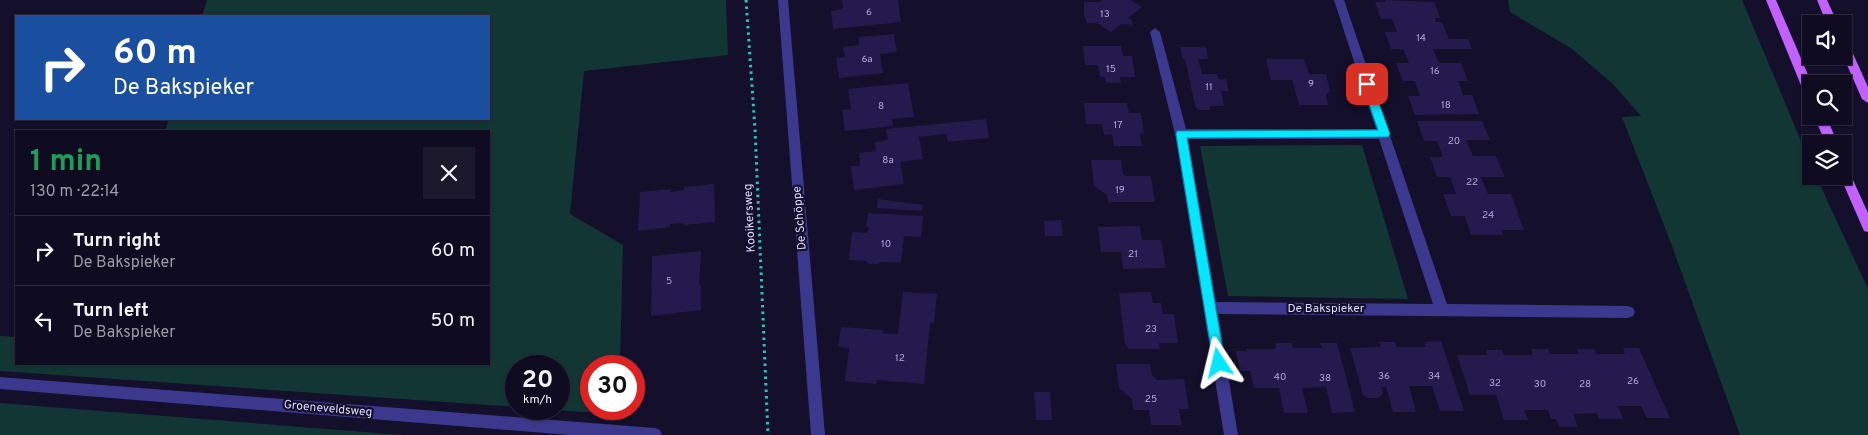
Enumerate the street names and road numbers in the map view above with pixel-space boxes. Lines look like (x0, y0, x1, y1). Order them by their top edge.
street label: Kooikersweg (740, 183, 760, 253)
street label: De Schöppe (789, 185, 811, 251)
street label: De Bakspieker (1288, 301, 1365, 317)
street label: Groeneveldsweg (283, 397, 373, 421)

